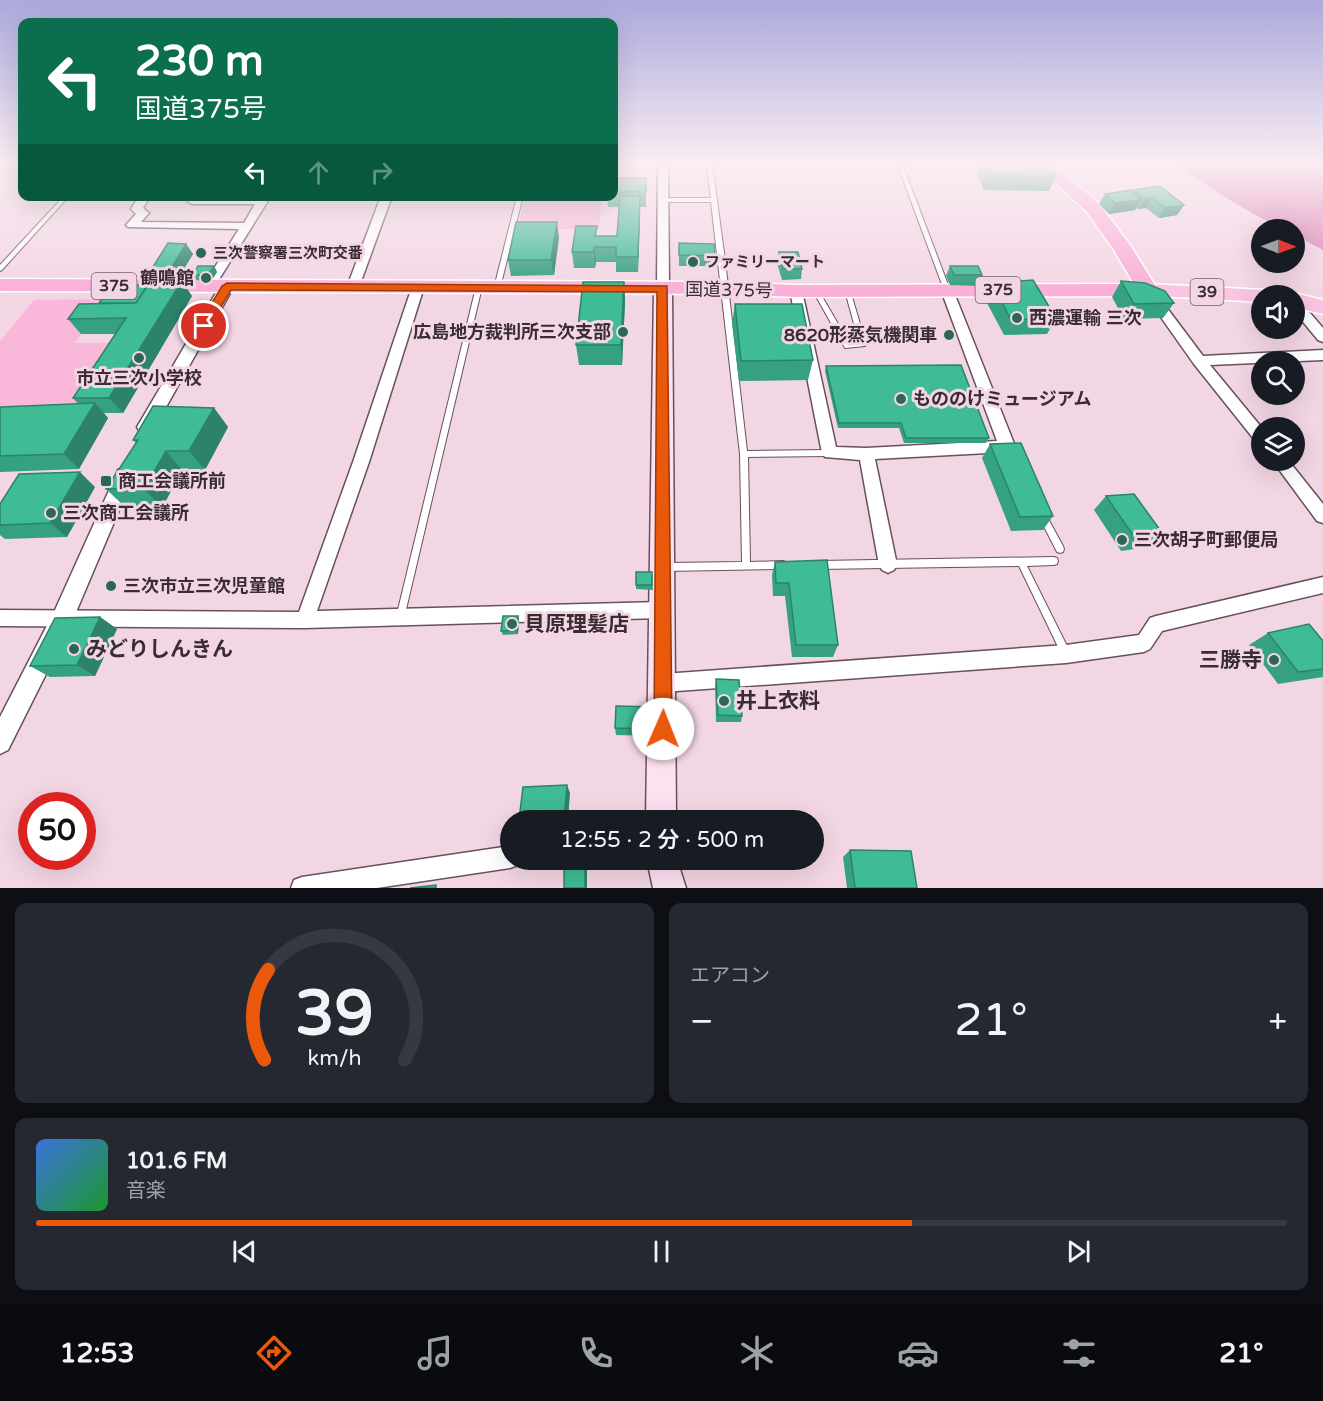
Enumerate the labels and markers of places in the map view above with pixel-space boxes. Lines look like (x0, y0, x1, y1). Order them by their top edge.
place label: 三次警察署三次町交番 (213, 244, 363, 262)
marker: 三次警察署三次町交番 (194, 246, 208, 260)
place label: ファミリーマート (705, 253, 825, 271)
marker: ファミリーマート (686, 255, 700, 269)
place label: 鶴鳴館 (140, 267, 194, 289)
marker: 鶴鳴館 (199, 271, 213, 285)
pin (178, 300, 229, 351)
place label: 西濃運輸 三次 (1029, 307, 1142, 329)
marker: 西濃運輸 三次 (1010, 311, 1024, 325)
place label: 広島地方裁判所三次支部 (413, 321, 611, 343)
place label: 8620形蒸気機関車 (784, 324, 937, 346)
marker: 広島地方裁判所三次支部 (616, 325, 630, 339)
marker: 8620形蒸気機関車 (942, 328, 956, 342)
marker: 市立三次小学校 (132, 351, 146, 365)
place label: 市立三次小学校 (76, 367, 202, 389)
place label: もののけミュージアム (913, 388, 1091, 410)
marker: もののけミュージアム (894, 392, 908, 406)
place label: 商工会議所前 (118, 470, 226, 492)
marker: 商工会議所前 (99, 474, 113, 488)
place label: 三次商工会議所 (63, 502, 189, 524)
marker: 三次商工会議所 (44, 506, 58, 520)
place label: 三次胡子町郵便局 (1134, 529, 1278, 551)
marker: 三次胡子町郵便局 (1115, 533, 1129, 547)
place label: 三次市立三次児童館 (123, 575, 285, 597)
marker: 三次市立三次児童館 (104, 579, 118, 593)
place label: 貝原理髪店 (524, 612, 629, 637)
marker: 貝原理髪店 (505, 617, 519, 631)
place label: みどりしんきん (86, 637, 233, 662)
marker: みどりしんきん (67, 642, 81, 656)
place label: 三勝寺 (1199, 648, 1262, 673)
marker: 三勝寺 (1267, 653, 1281, 667)
place label: 井上衣料 (736, 689, 820, 714)
marker: 井上衣料 (717, 694, 731, 708)

